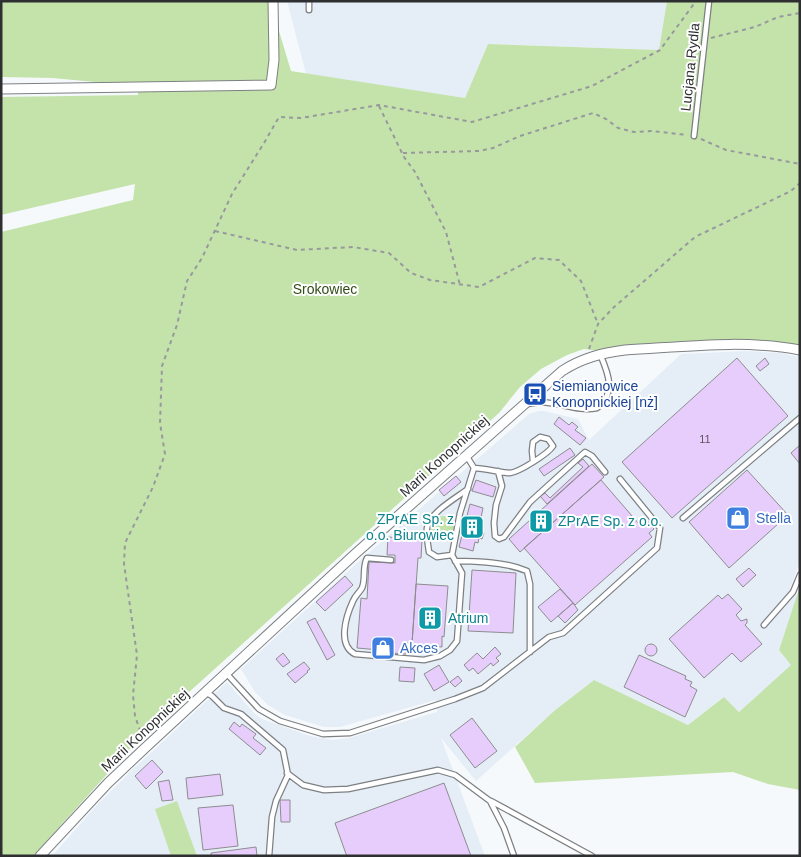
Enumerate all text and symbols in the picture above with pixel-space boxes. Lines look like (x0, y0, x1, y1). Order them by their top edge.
street label: Lucjana Rydla (677, 22, 703, 112)
park label: Srokowiec (293, 281, 357, 297)
place label: Siemianowice Konopnickiej [nż] (552, 378, 658, 410)
bus stop icon: Siemianowice Konopnickiej [nż] (522, 381, 548, 407)
street label: Marii Konopnickiej (396, 412, 492, 500)
house number: 11 (699, 433, 711, 445)
shop icon: Stella (725, 505, 751, 531)
building icon: ZPrAE Sp. z o.o. (528, 508, 554, 534)
place label: Stella (756, 510, 791, 526)
place label: ZPrAE Sp. z o.o. Biurowiec (366, 511, 454, 543)
place label: ZPrAE Sp. z o.o. (558, 513, 662, 529)
building icon: ZPrAE Sp. z o.o. Biurowiec (459, 514, 485, 540)
building icon: Atrium (417, 605, 443, 631)
place label: Atrium (448, 610, 488, 626)
shop icon: Akces (370, 635, 396, 661)
place label: Akces (400, 640, 438, 656)
street label: Marii Konopnickiej (98, 685, 192, 775)

